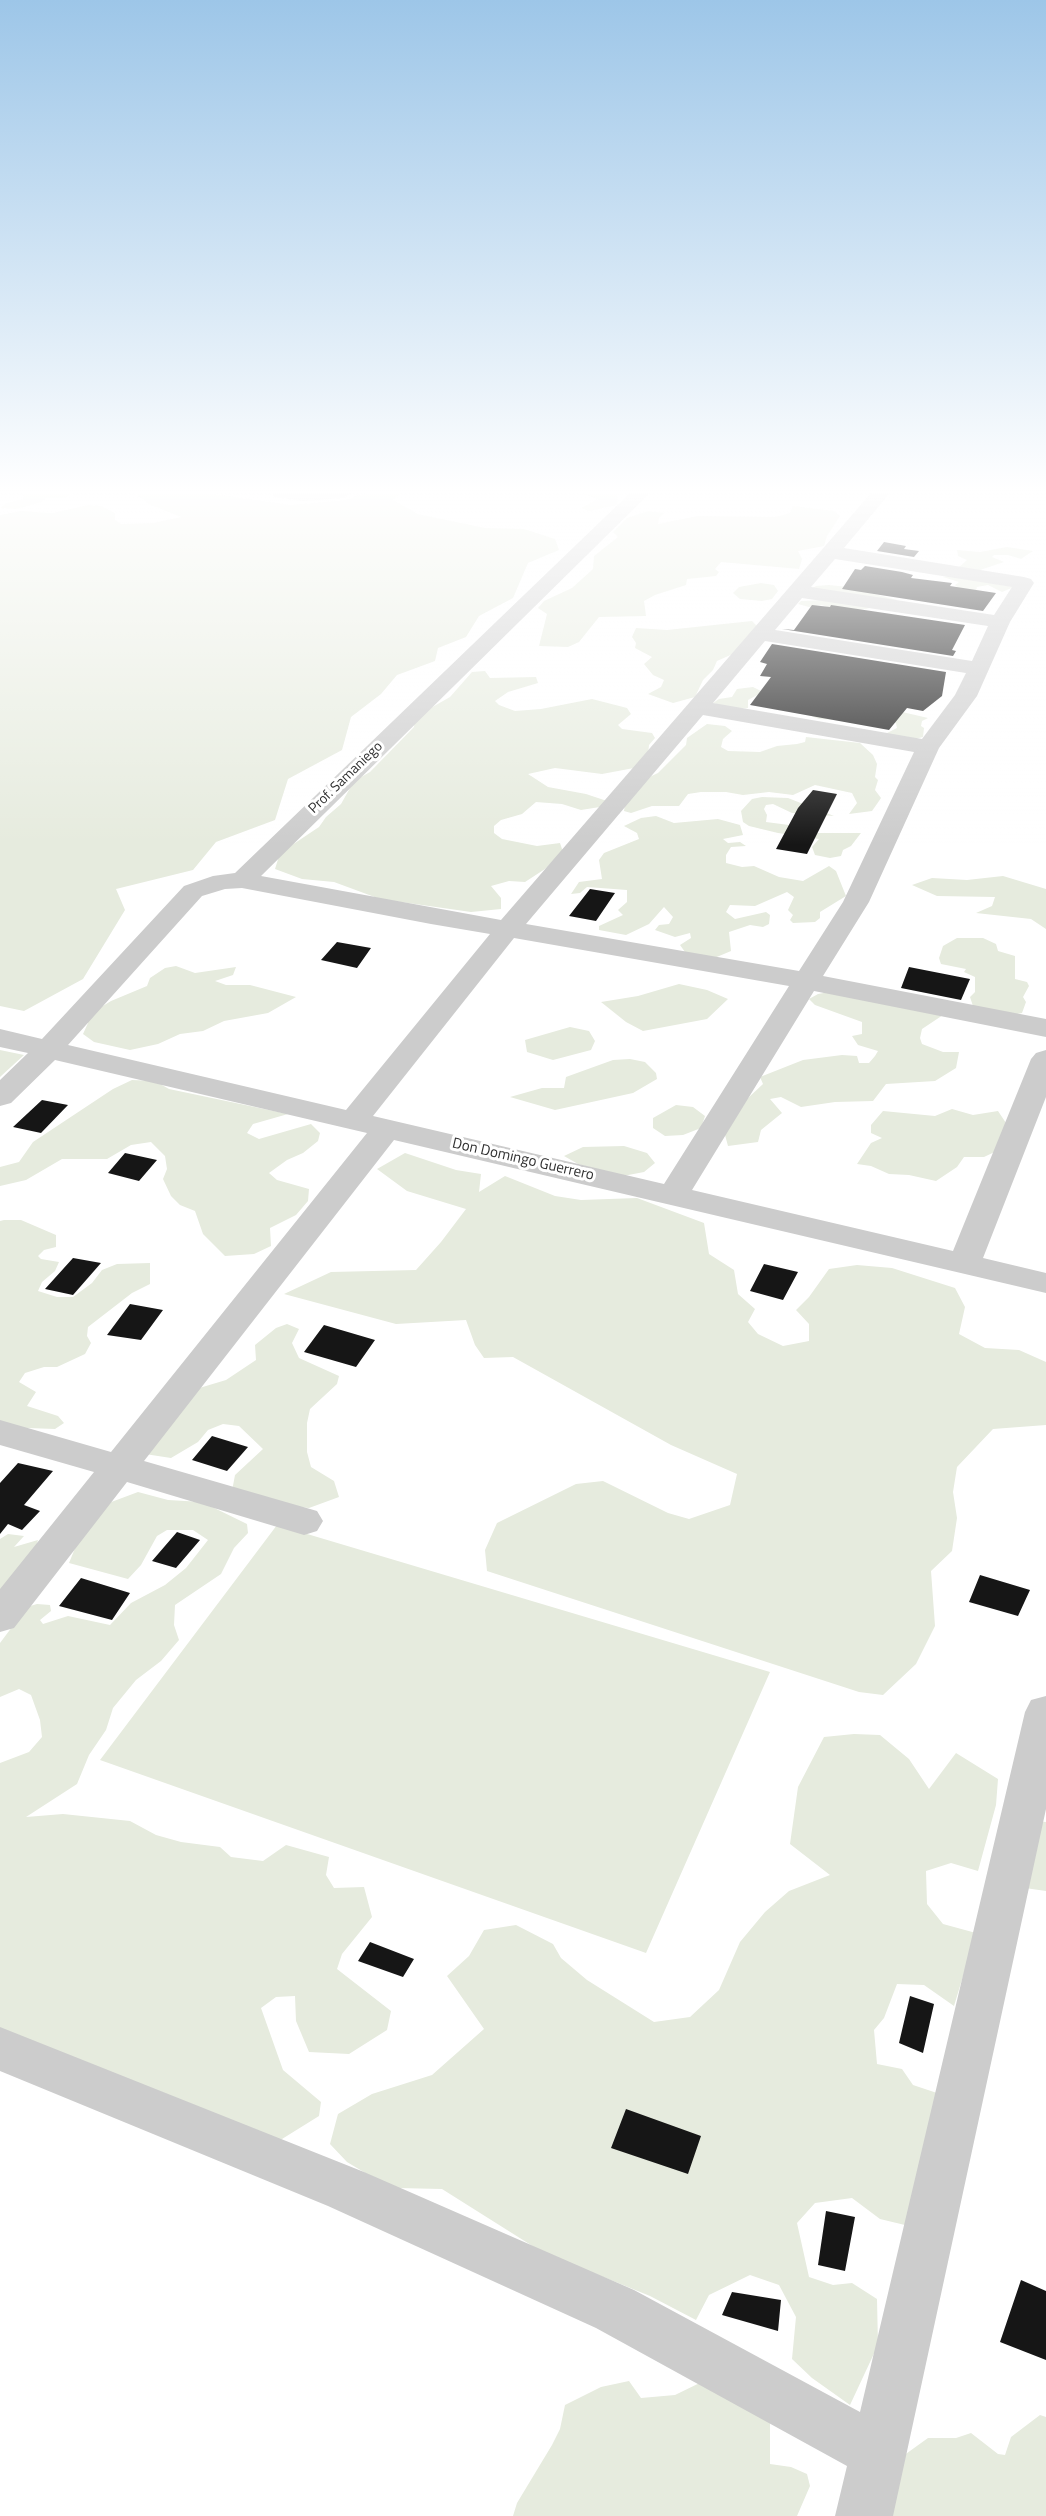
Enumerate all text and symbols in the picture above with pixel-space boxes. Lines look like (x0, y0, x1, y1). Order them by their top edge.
street label: Prof. Samaniego (306, 739, 386, 817)
street label: Don Domingo Guerrero (450, 1135, 596, 1185)

